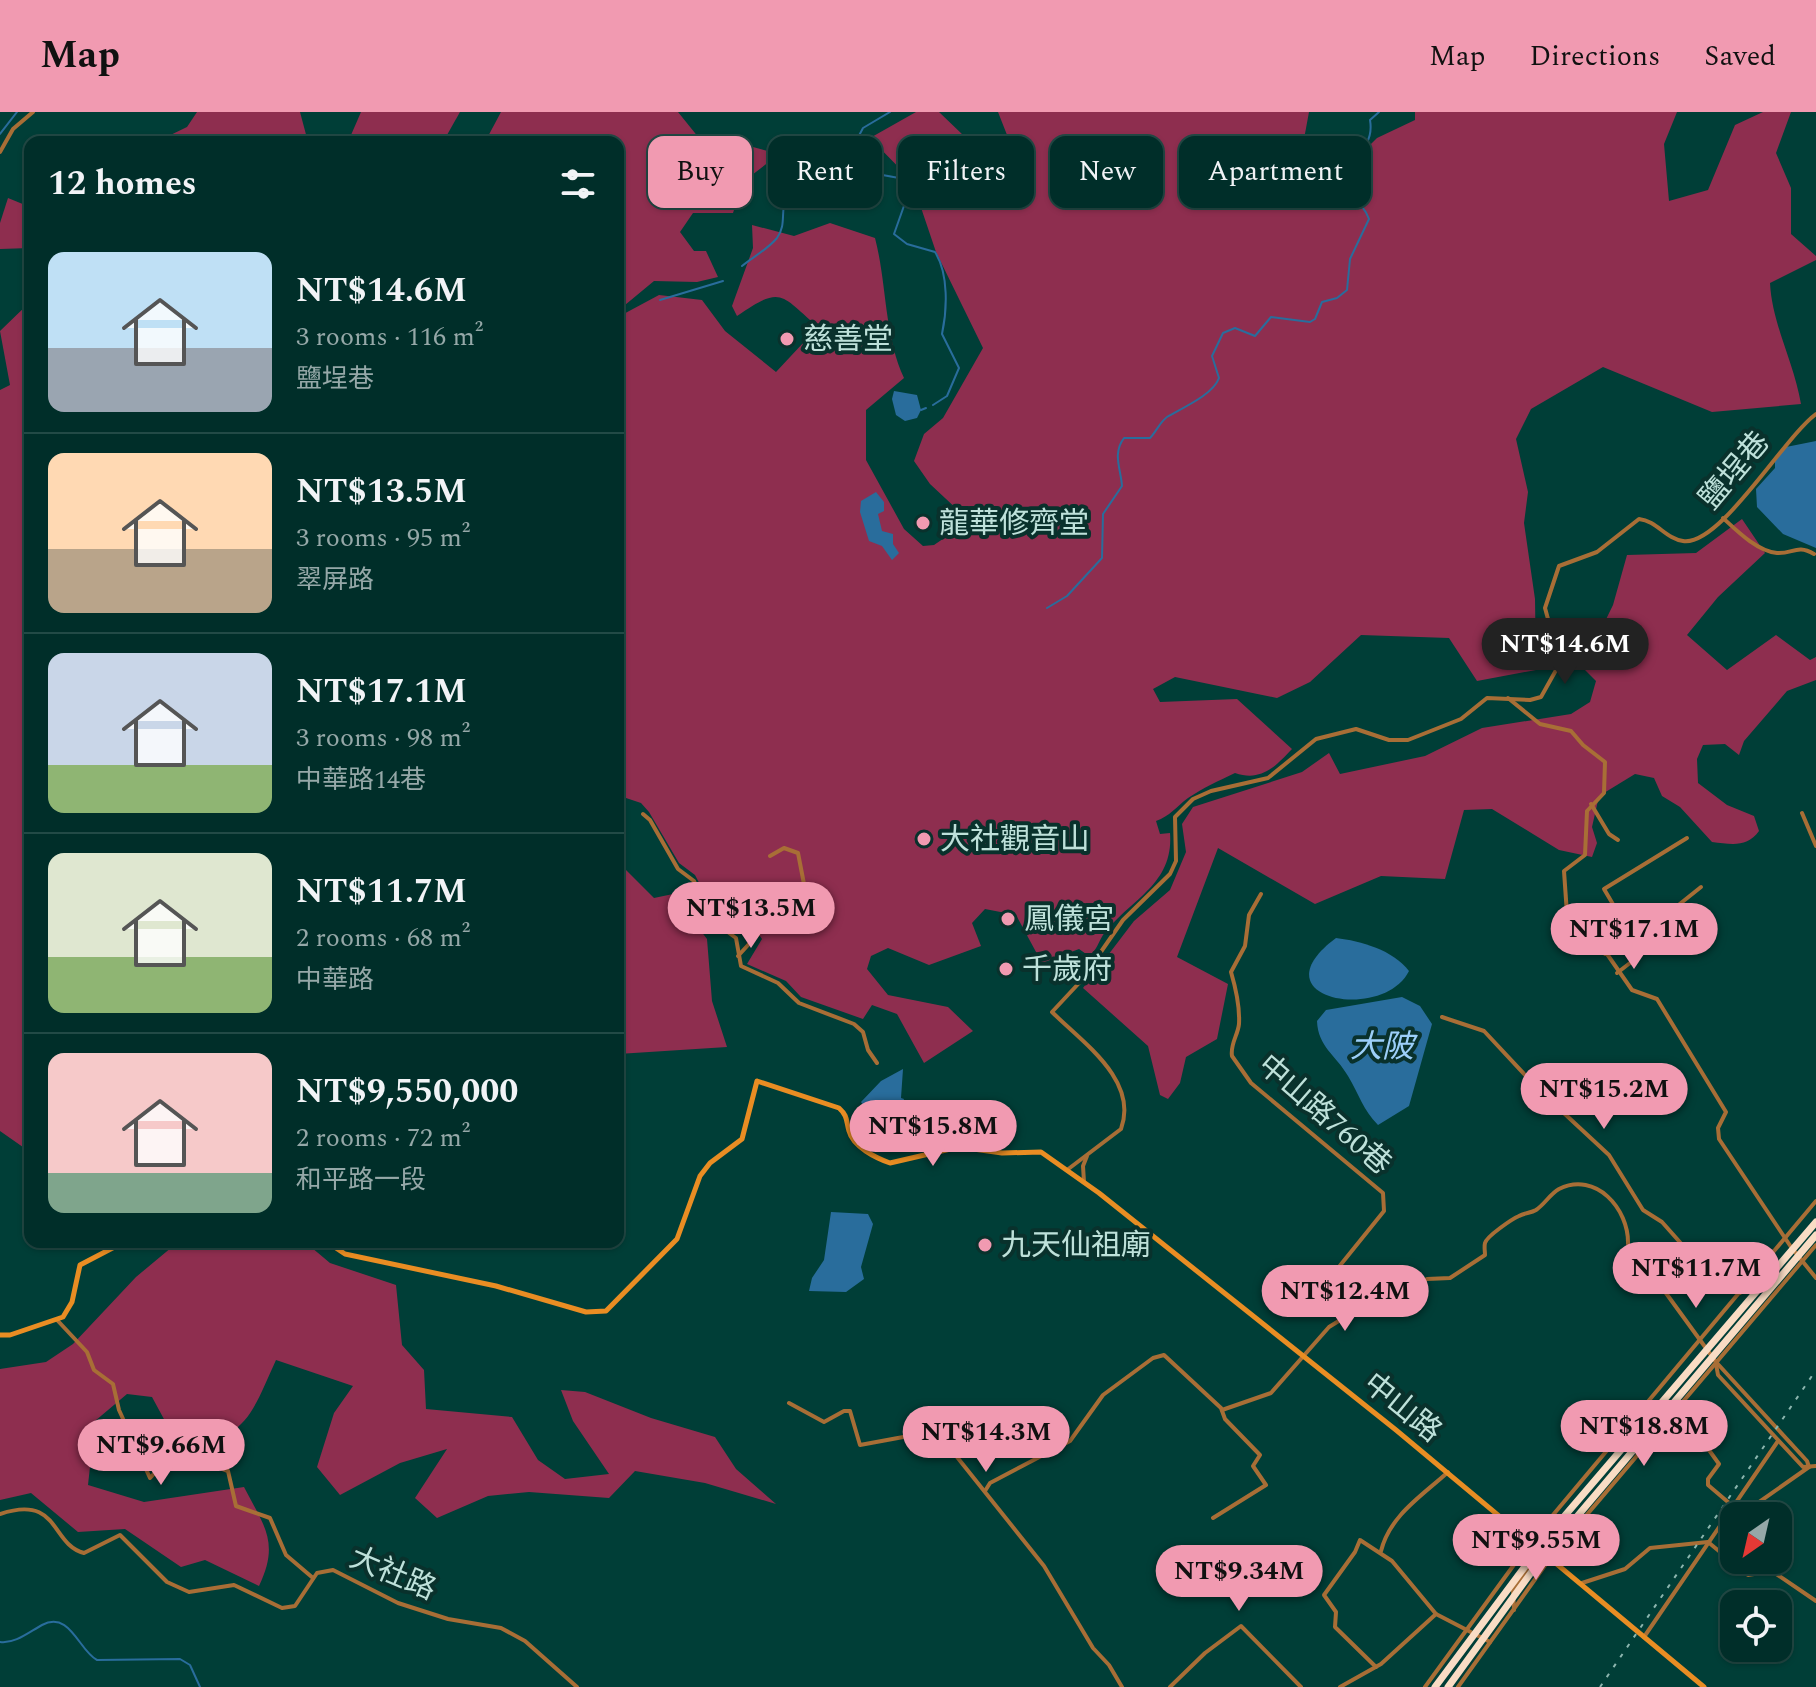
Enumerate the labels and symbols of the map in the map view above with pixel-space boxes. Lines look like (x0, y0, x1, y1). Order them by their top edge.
place label: 慈善堂 (803, 317, 893, 363)
marker: 慈善堂 (778, 330, 796, 348)
street label: 鹽埕巷 (1688, 421, 1781, 520)
place label: 龍華修齊堂 (939, 501, 1089, 547)
marker: 龍華修齊堂 (914, 514, 932, 532)
pin: NT$14.6M (1482, 618, 1648, 686)
place label: 大社觀音山 (940, 817, 1090, 863)
marker: 大社觀音山 (915, 830, 933, 848)
pin: NT$13.5M (668, 882, 834, 950)
place label: 鳳儀宮 (1024, 897, 1114, 943)
pin: NT$17.1M (1551, 903, 1717, 971)
marker: 鳳儀宮 (999, 910, 1017, 928)
place label: 千歲府 (1022, 947, 1112, 993)
marker: 千歲府 (997, 960, 1015, 978)
water label: 大陂 (1350, 1023, 1418, 1072)
street label: 中山路760巷 (1247, 1043, 1402, 1186)
pin: NT$15.2M (1521, 1063, 1687, 1131)
pin: NT$15.8M (850, 1100, 1016, 1168)
place label: 九天仙祖廟 (1001, 1223, 1151, 1269)
marker: 九天仙祖廟 (976, 1236, 994, 1254)
pin: NT$11.7M (1613, 1242, 1779, 1310)
pin: NT$12.4M (1262, 1265, 1428, 1333)
street label: 中山路 (1353, 1362, 1452, 1454)
pin: NT$18.8M (1561, 1400, 1727, 1468)
pin: NT$14.3M (903, 1406, 1069, 1474)
pin: NT$9.66M (78, 1419, 244, 1487)
north arrow (1720, 1502, 1792, 1574)
pin: NT$9.55M (1453, 1514, 1619, 1582)
street label: 大社路 (342, 1535, 443, 1613)
pin: NT$9.34M (1156, 1545, 1322, 1613)

